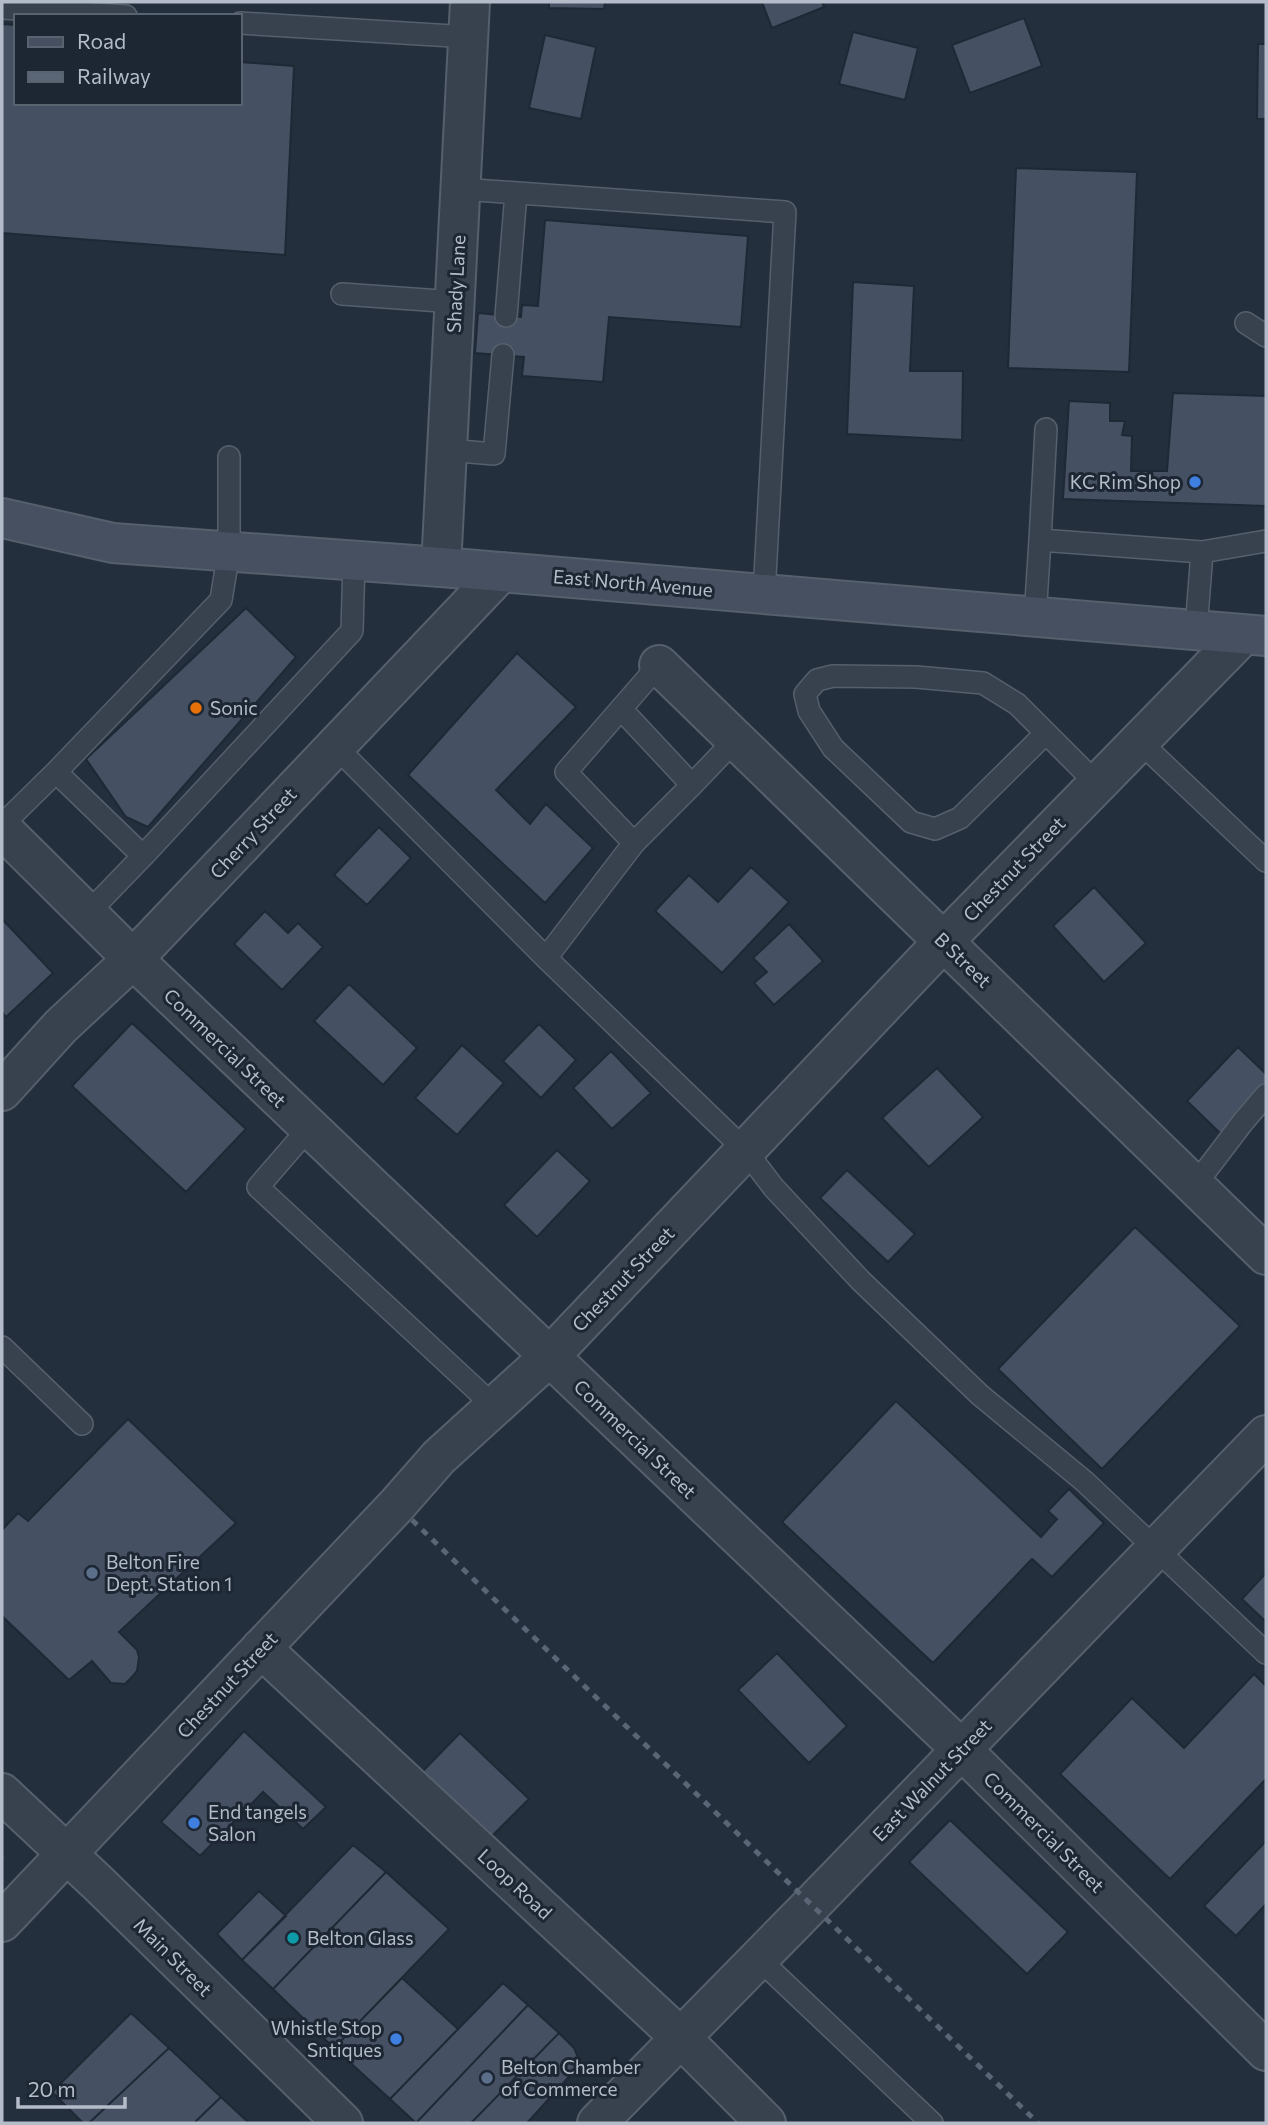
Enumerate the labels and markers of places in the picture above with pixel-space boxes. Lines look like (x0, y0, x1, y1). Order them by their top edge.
place label: KC Rim Shop (1070, 470, 1181, 493)
marker: KC Rim Shop (1187, 474, 1203, 490)
place label: Sonic (210, 696, 258, 719)
marker: Sonic (188, 700, 204, 716)
place label: Belton Fire Dept. Station 1 (106, 1550, 232, 1595)
marker: Belton Fire Dept. Station 1 (84, 1565, 100, 1581)
place label: End tangels Salon (208, 1800, 307, 1845)
marker: End tangels Salon (186, 1815, 202, 1831)
place label: Belton Glass (307, 1926, 414, 1949)
marker: Belton Glass (285, 1930, 301, 1946)
place label: Whistle Stop Sntiques (271, 2016, 382, 2061)
marker: Whistle Stop Sntiques (388, 2031, 404, 2047)
place label: Belton Chamber of Commerce (501, 2055, 641, 2100)
marker: Belton Chamber of Commerce (479, 2070, 495, 2086)

